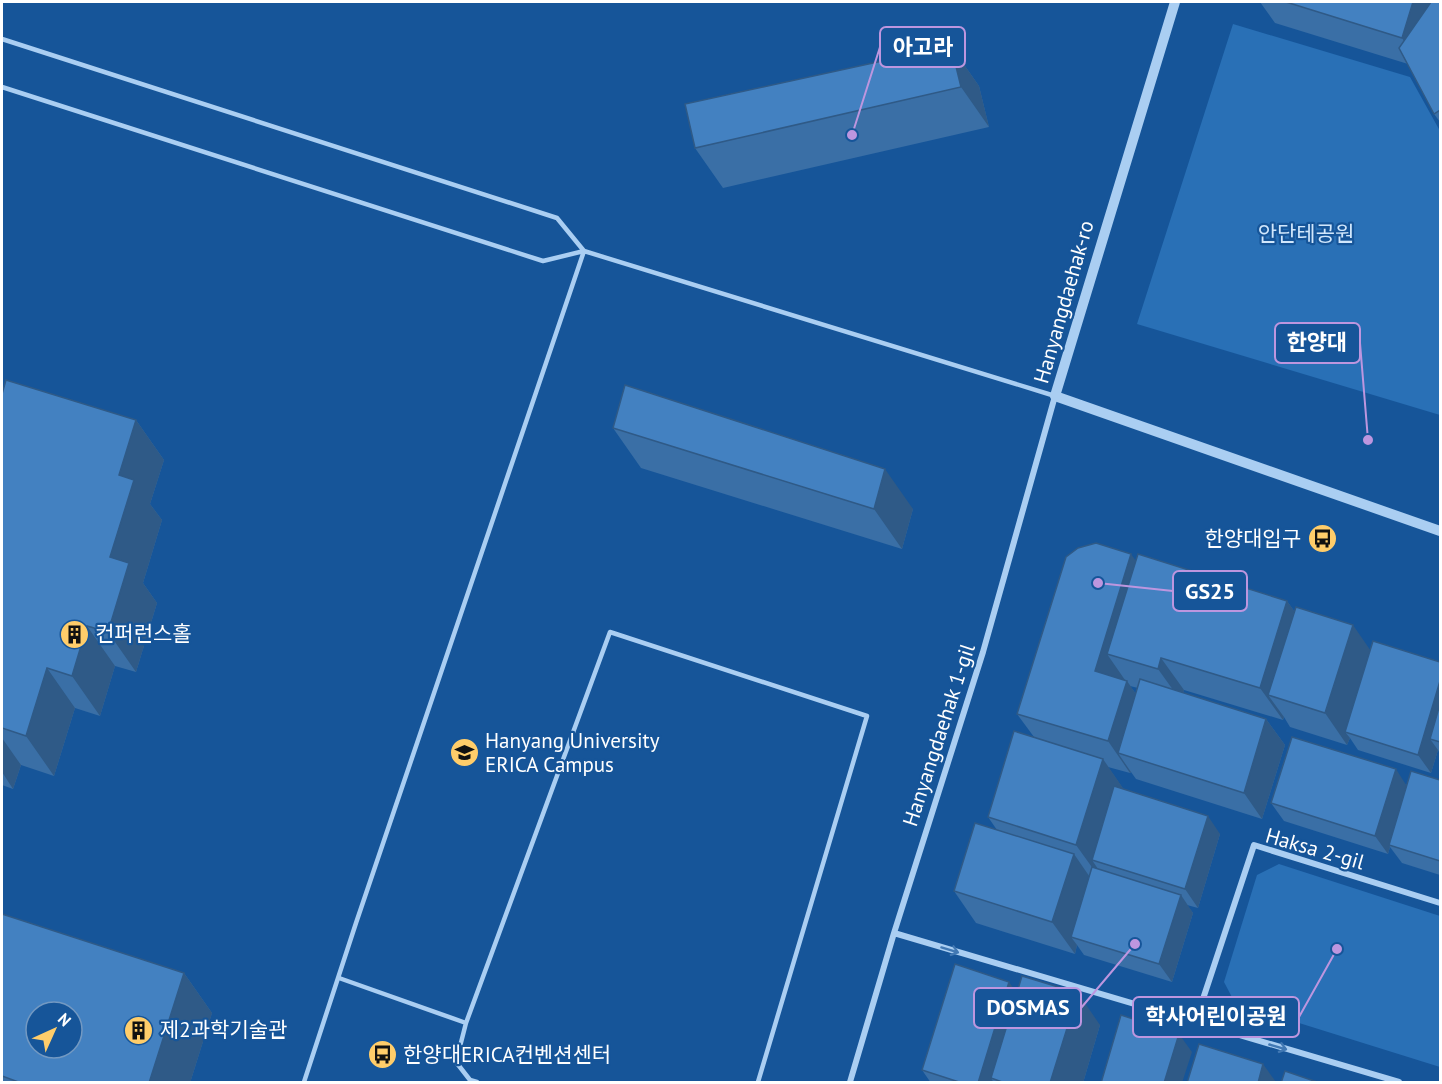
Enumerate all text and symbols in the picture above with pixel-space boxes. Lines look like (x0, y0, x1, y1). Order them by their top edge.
callout: 아고라 (880, 27, 965, 67)
text: 아고라 (893, 33, 953, 61)
street label: Hanyangdaehak-ro (1027, 217, 1100, 386)
park label: 안단테공원 (1258, 220, 1354, 247)
callout: 한양대 (1275, 323, 1360, 363)
text: 한양대 (1287, 328, 1347, 356)
bus stop icon: 한양대입구 (1306, 523, 1338, 555)
place label: 한양대입구 (1204, 525, 1301, 552)
callout: GS25 (1173, 571, 1247, 611)
text: GS25 (1185, 577, 1235, 605)
building icon: 컨퍼런스홀 (58, 618, 90, 650)
place label: 컨퍼런스홀 (95, 620, 192, 647)
street label: Hanyangdaehak 1-gil (896, 640, 981, 830)
place label: Hanyang University ERICA Campus (485, 727, 660, 778)
school or university icon: Hanyang University ERICA Campus (448, 737, 480, 769)
street label: Haksa 2-gil (1263, 822, 1368, 875)
one-way arrow (940, 945, 959, 956)
callout: DOSMAS (974, 988, 1081, 1028)
text: DOSMAS (986, 993, 1070, 1021)
callout: 학사어린이공원 (1133, 997, 1299, 1037)
north arrow (24, 1000, 84, 1060)
text: 학사어린이공원 (1145, 1002, 1287, 1030)
text: N (54, 1009, 75, 1030)
building icon: 제2과학기술관 (123, 1014, 155, 1046)
place label: 제2과학기술관 (160, 1016, 287, 1043)
bus stop icon: 한양대ERICA컨벤션센터 (366, 1039, 398, 1071)
place label: 한양대ERICA컨벤션센터 (403, 1041, 611, 1068)
one-way arrow (1268, 1042, 1287, 1053)

